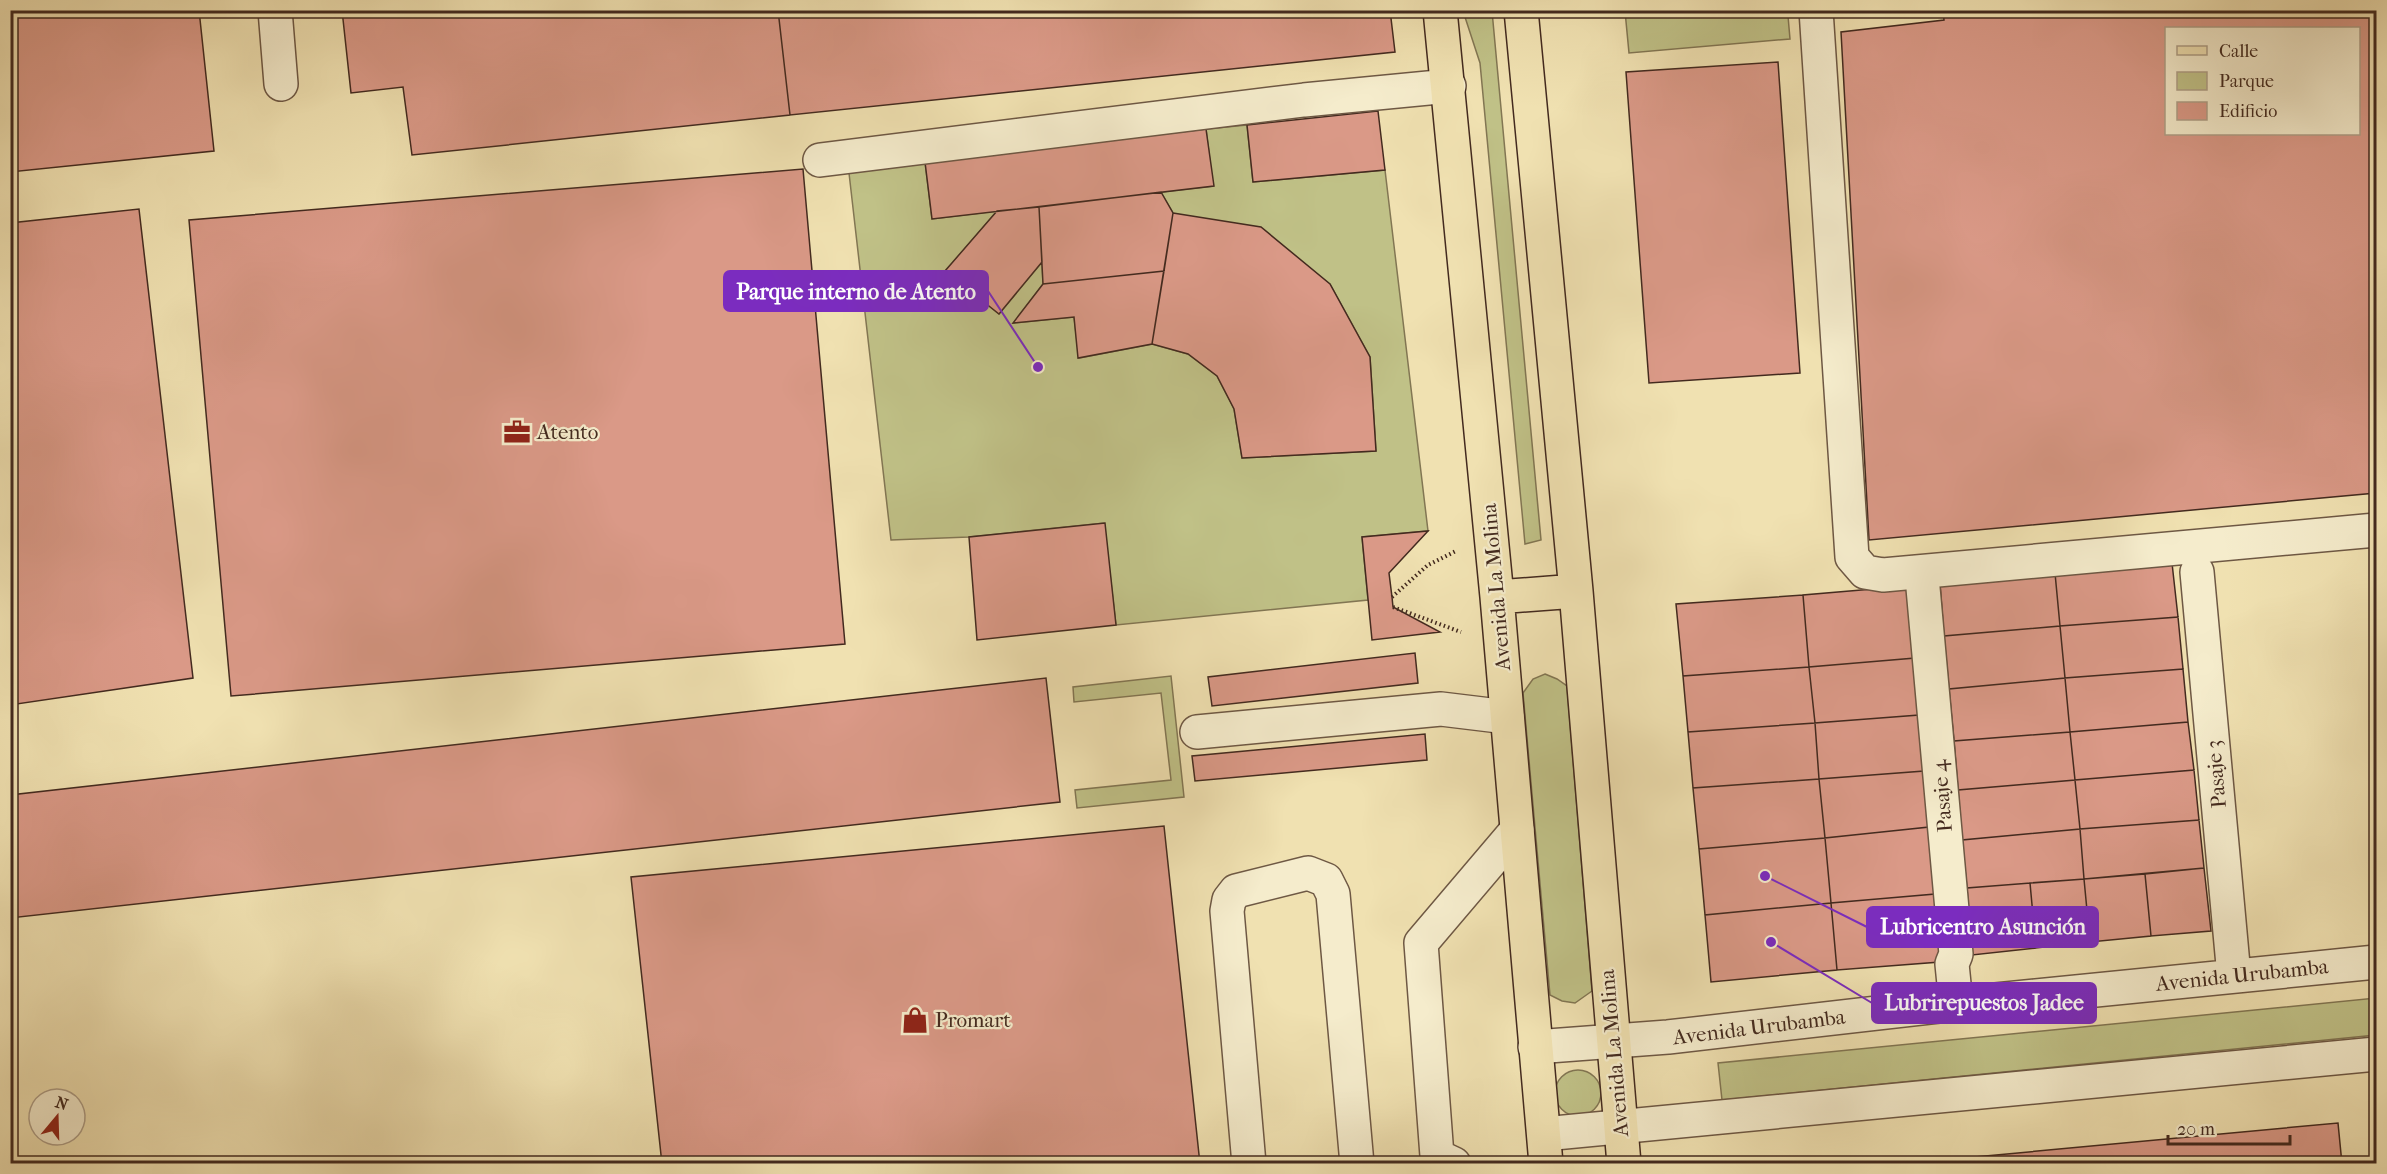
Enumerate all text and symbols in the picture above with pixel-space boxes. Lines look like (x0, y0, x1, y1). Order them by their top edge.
legend (2165, 27, 2360, 135)
text: Calle (2219, 41, 2258, 62)
text: Parque (2219, 71, 2274, 92)
text: Edificio (2219, 101, 2277, 122)
callout: Parque interno de Atento (724, 271, 988, 311)
text: Parque interno de Atento (736, 279, 976, 305)
office icon: Atento (502, 417, 532, 447)
place label: Atento (536, 420, 599, 444)
street label: Avenida La Molina (1477, 502, 1515, 673)
street label: Pasaje 3 (2201, 739, 2231, 809)
street label: Pasaje 4 (1927, 758, 1957, 833)
callout: Lubricentro Asunción (1867, 907, 2098, 947)
text: Lubricentro Asunción (1880, 914, 2086, 940)
street label: Avenida Urubamba (2153, 954, 2330, 996)
street label: Avenida La Molina (1595, 968, 1633, 1139)
callout: Lubrirepuestos Jadee (1872, 983, 2096, 1023)
text: Lubrirepuestos Jadee (1884, 990, 2084, 1016)
street label: Avenida Urubamba (1670, 1004, 1847, 1050)
shop icon: Promart (900, 1005, 930, 1035)
place label: Promart (935, 1008, 1011, 1032)
north arrow (27, 1087, 87, 1147)
text: N (53, 1092, 71, 1115)
scale bar (2168, 1108, 2290, 1146)
text: 20 m (2177, 1119, 2215, 1140)

